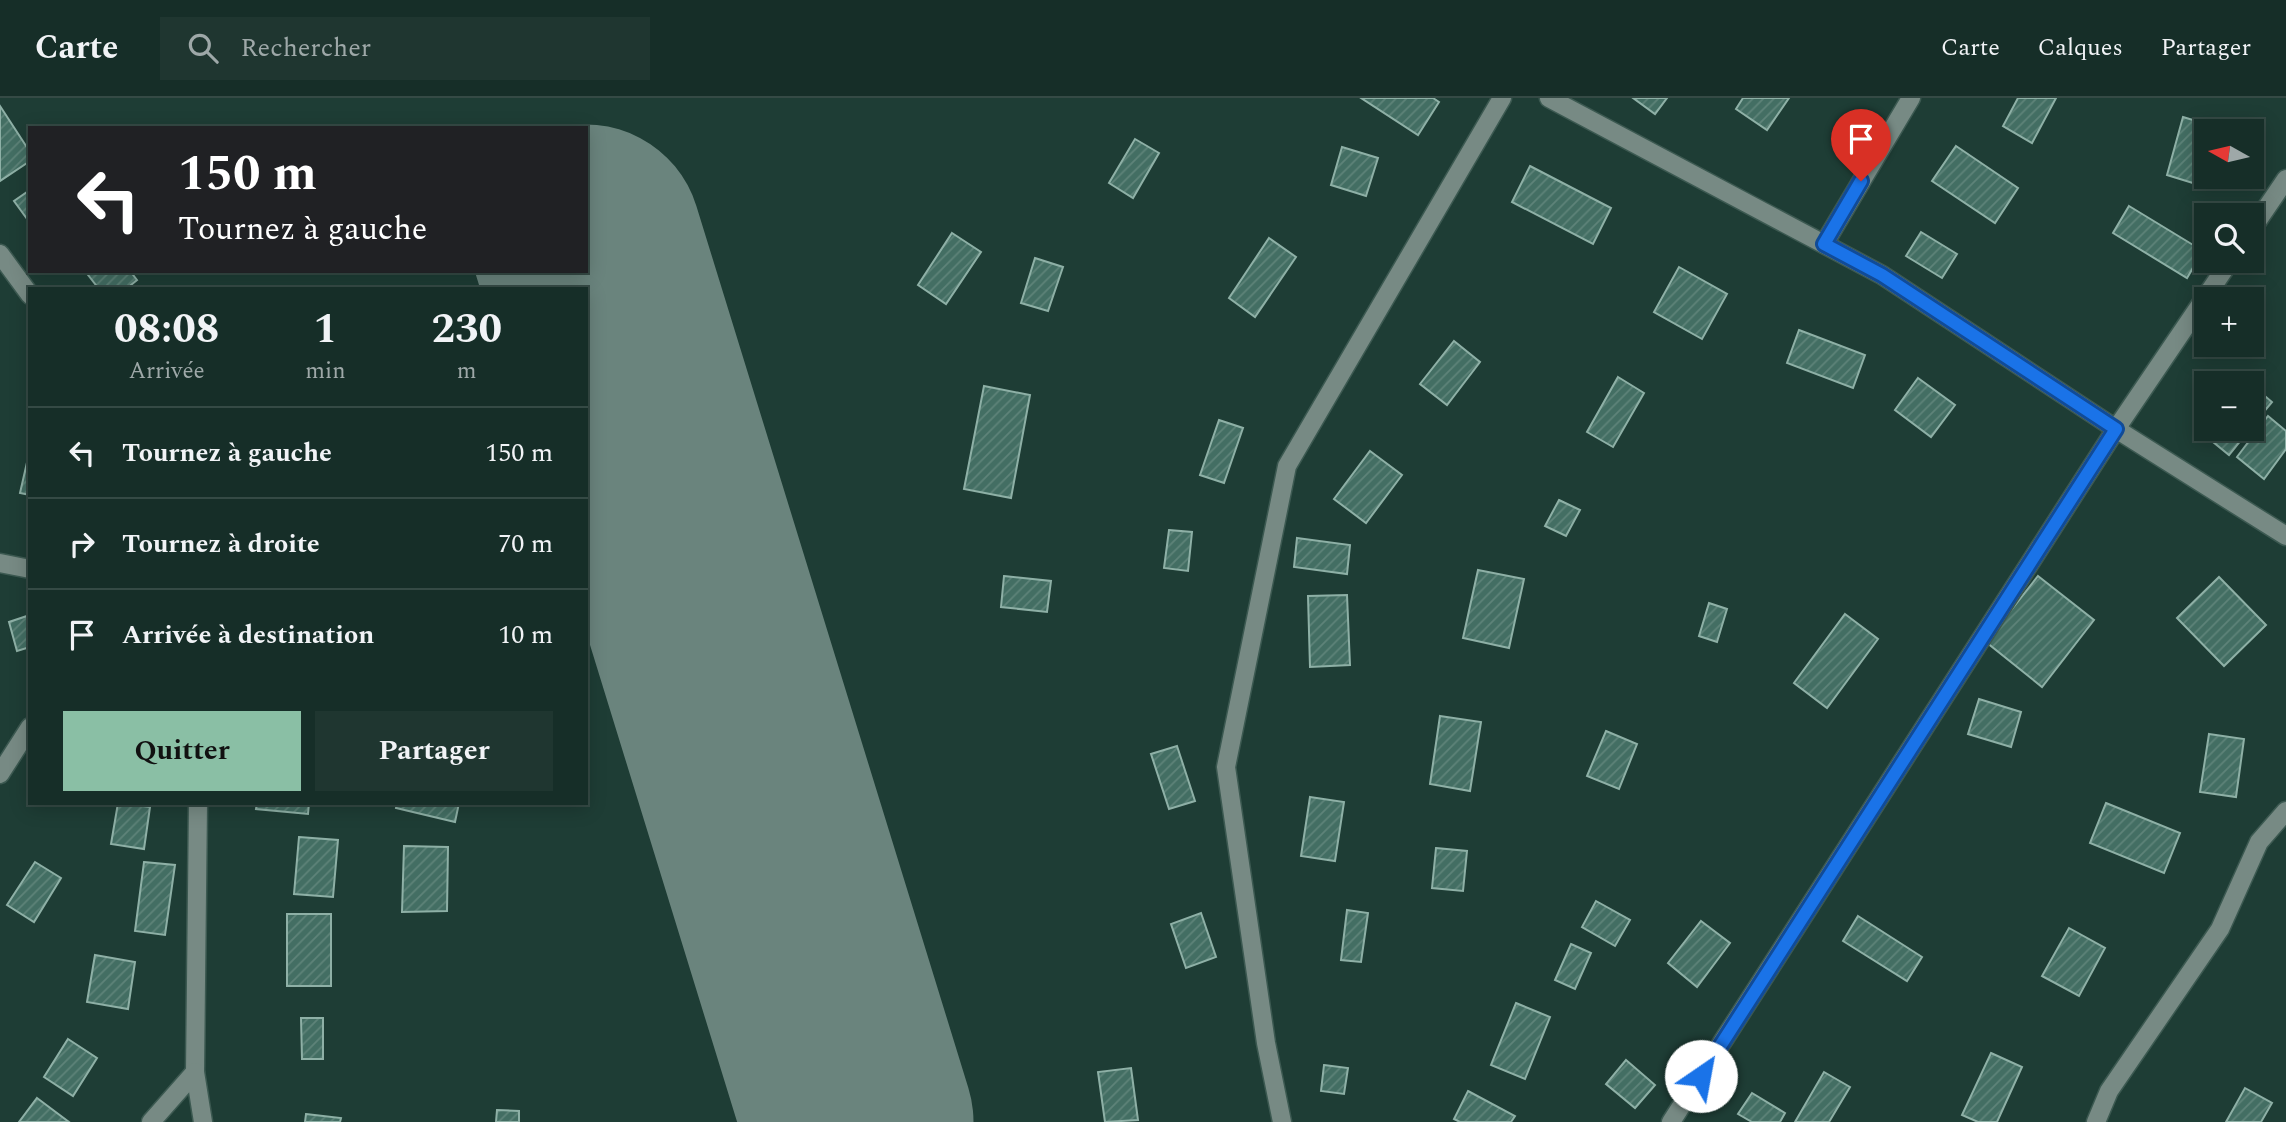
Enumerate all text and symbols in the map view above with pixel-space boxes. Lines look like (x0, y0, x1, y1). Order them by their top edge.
search box (160, 17, 650, 80)
text: Carte (35, 23, 118, 73)
text: Rechercher (240, 28, 371, 68)
icon: search (184, 29, 222, 67)
text: Carte (1941, 30, 2000, 66)
text: Calques (2038, 30, 2123, 66)
text: Partager (2161, 30, 2251, 66)
pin (1831, 109, 1891, 181)
north arrow (2194, 119, 2264, 189)
map controls (2194, 119, 2264, 441)
icon: arrive (1842, 120, 1880, 158)
text: 150 m (178, 137, 317, 212)
icon: left (63, 154, 154, 245)
button: search (2194, 203, 2264, 273)
text: Tournez à gauche (178, 205, 427, 254)
button: + (2194, 287, 2264, 357)
text: 08:08 (114, 298, 219, 361)
text: 1 (314, 298, 337, 361)
text: 230 (431, 298, 502, 361)
text: Arrivée (129, 354, 205, 389)
text: min (305, 354, 346, 389)
text: m (457, 354, 477, 389)
button: − (2194, 371, 2264, 441)
text: Tournez à gauche (122, 433, 332, 473)
text: 150 m (485, 433, 553, 473)
icon: left (63, 434, 101, 472)
text: Tournez à droite (122, 524, 320, 564)
text: 70 m (498, 524, 553, 564)
icon: right (63, 525, 101, 563)
text: Arrivée à destination (122, 615, 374, 655)
text: 10 m (498, 615, 553, 655)
icon: arrive (63, 616, 101, 654)
button: Quitter (63, 711, 301, 791)
button: Partager (315, 711, 553, 791)
position arrow (1664, 1039, 1738, 1113)

